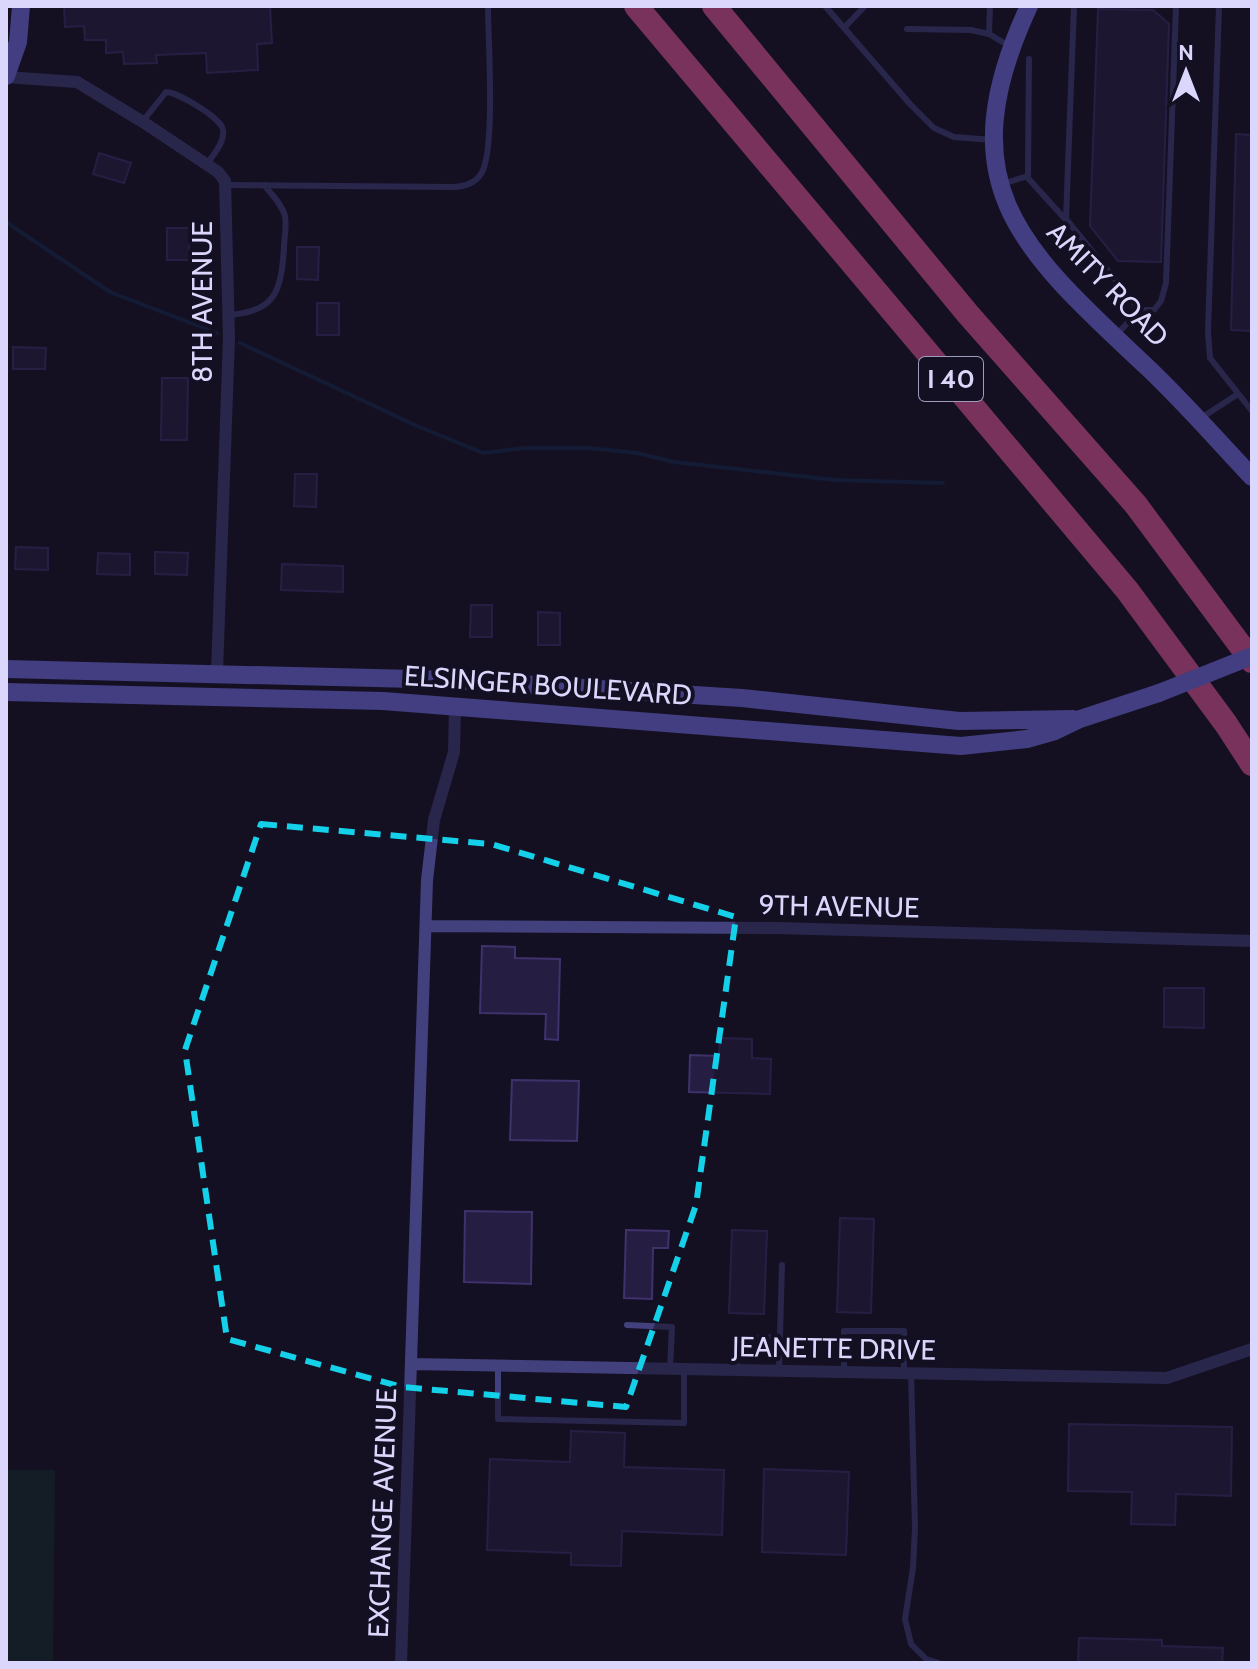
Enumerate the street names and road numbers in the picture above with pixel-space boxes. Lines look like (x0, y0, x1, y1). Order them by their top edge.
street label: AMITY ROAD (1040, 215, 1176, 353)
street label: 8TH AVENUE (185, 221, 219, 383)
road number: I 40 (919, 357, 983, 401)
street label: ELSINGER BOULEVARD (403, 658, 693, 712)
street label: 9TH AVENUE (758, 888, 920, 924)
street label: JEANETTE DRIVE (731, 1329, 936, 1367)
street label: EXCHANGE AVENUE (361, 1388, 403, 1638)

